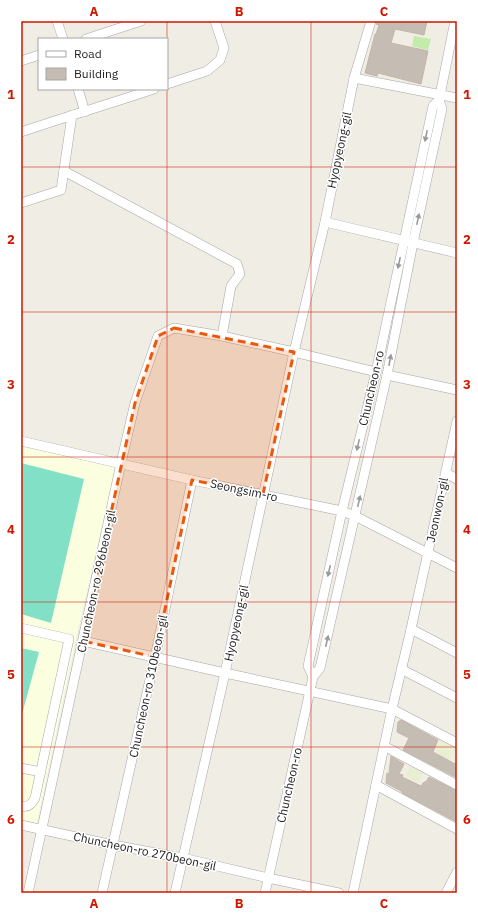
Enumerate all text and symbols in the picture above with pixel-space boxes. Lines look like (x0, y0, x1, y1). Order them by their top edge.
text: A (90, 3, 99, 20)
text: B (235, 3, 244, 20)
text: C (380, 3, 389, 20)
legend (38, 38, 168, 90)
text: Road (74, 46, 102, 61)
text: Building (74, 66, 119, 81)
text: 1 (7, 86, 15, 103)
text: 1 (463, 86, 471, 103)
street label: Hyopyeong-gil (324, 110, 354, 190)
one-way arrow (423, 130, 429, 142)
one-way arrow (416, 213, 422, 225)
text: 2 (7, 231, 15, 248)
text: 2 (463, 231, 471, 248)
one-way arrow (395, 257, 401, 269)
street label: Chuncheon-ro (355, 349, 387, 427)
one-way arrow (387, 354, 393, 366)
text: 3 (7, 376, 15, 393)
text: 3 (463, 376, 471, 393)
one-way arrow (355, 439, 361, 451)
street label: Seongsim-ro (209, 476, 279, 505)
street label: Jeonwon-gil (423, 476, 451, 544)
one-way arrow (356, 494, 362, 507)
street label: Chuncheon-ro 296beon-gil (74, 508, 118, 654)
text: 4 (7, 521, 15, 538)
text: 4 (463, 521, 471, 538)
one-way arrow (325, 565, 331, 578)
street label: Hyopyeong-gil (221, 583, 251, 663)
street label: Chuncheon-ro 310beon-gil (126, 613, 170, 759)
one-way arrow (324, 635, 330, 647)
text: 5 (7, 666, 15, 683)
text: 5 (463, 666, 471, 683)
street label: Chuncheon-ro (273, 746, 305, 824)
text: 6 (7, 811, 15, 828)
text: 6 (463, 811, 471, 828)
street label: Chuncheon-ro 270beon-gil (72, 829, 218, 873)
text: A (90, 895, 99, 912)
text: B (235, 895, 244, 912)
text: C (380, 895, 389, 912)

